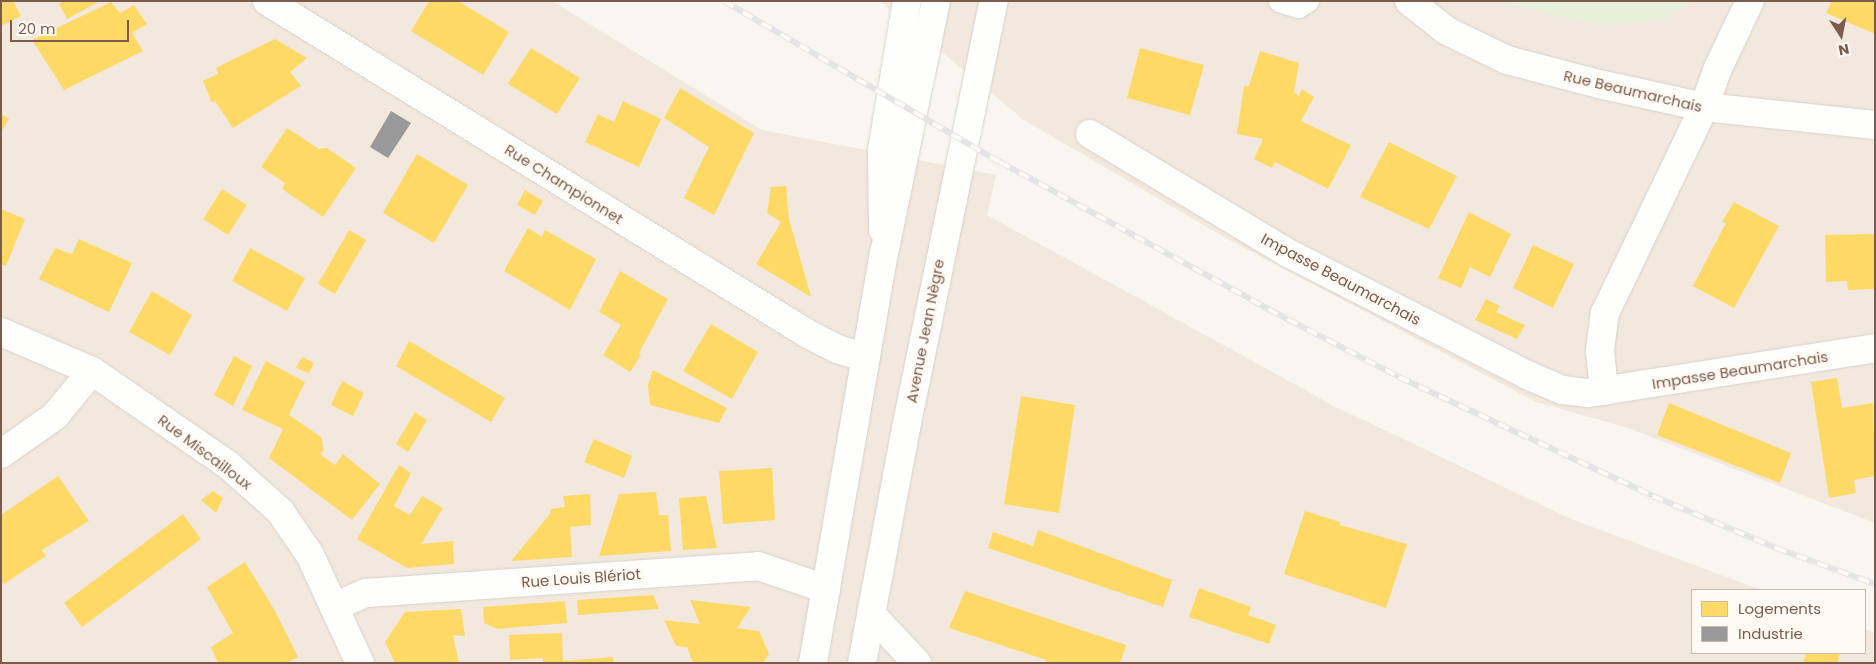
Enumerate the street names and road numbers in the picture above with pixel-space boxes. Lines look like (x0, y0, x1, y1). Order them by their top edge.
street label: Rue Beaumarchais (1562, 66, 1704, 116)
street label: Rue Championnet (501, 140, 627, 228)
street label: Impasse Beaumarchais (1258, 229, 1424, 329)
street label: Avenue Jean Nègre (902, 258, 948, 404)
street label: Impasse Beaumarchais (1651, 347, 1829, 393)
street label: Rue Miscailloux (154, 411, 256, 493)
street label: Rue Louis Blériot (521, 565, 641, 591)

